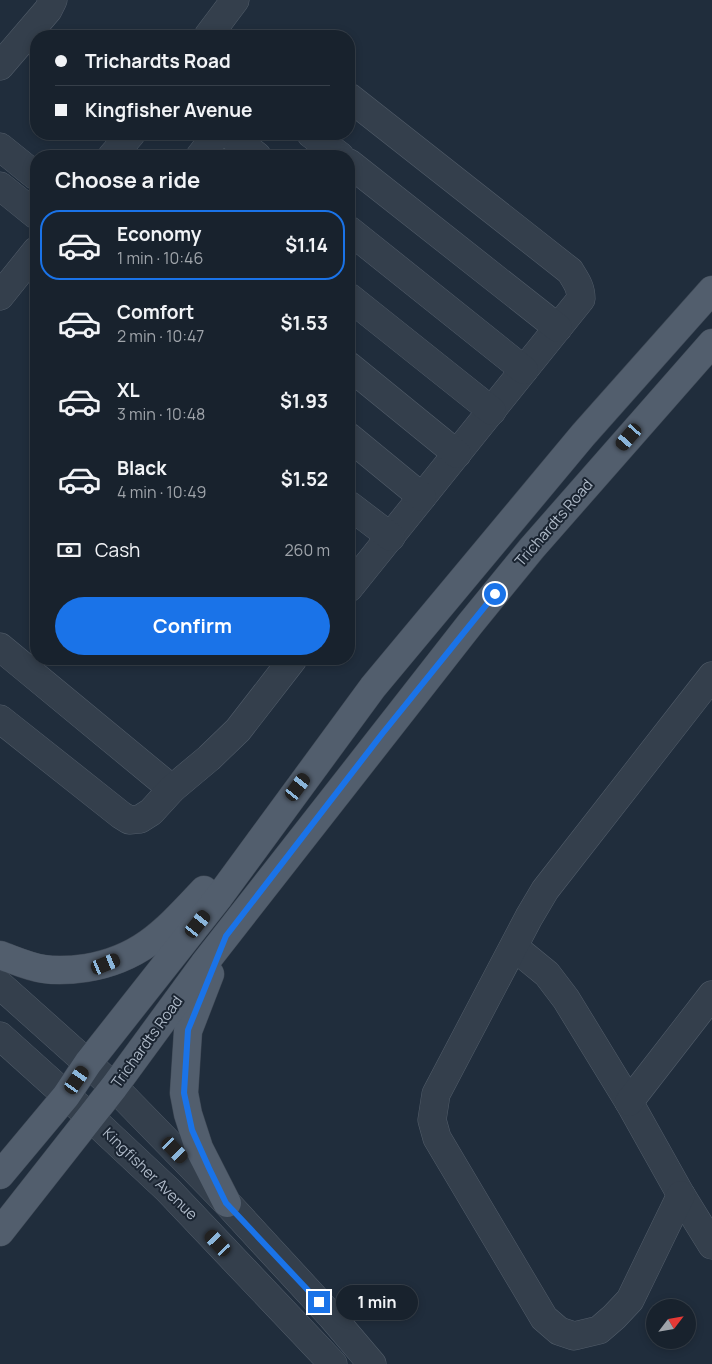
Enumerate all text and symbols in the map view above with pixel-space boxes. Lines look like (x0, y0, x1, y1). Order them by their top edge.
text: Trichardts Road (85, 48, 231, 74)
text: Kingfisher Avenue (85, 97, 252, 123)
text: Choose a ride (55, 165, 200, 195)
text: Economy (117, 221, 201, 247)
icon: car (57, 223, 102, 268)
text: $1.14 (285, 232, 328, 258)
text: 1 min · 10:46 (117, 247, 203, 269)
text: Comfort (117, 299, 194, 325)
icon: car (57, 301, 102, 346)
text: $1.53 (281, 310, 328, 336)
text: 2 min · 10:47 (117, 325, 204, 347)
text: XL (117, 377, 140, 403)
icon: car (57, 379, 102, 424)
text: $1.93 (280, 388, 328, 414)
text: 3 min · 10:48 (117, 403, 205, 425)
car (613, 421, 644, 453)
text: Black (117, 455, 166, 481)
icon: car (57, 457, 102, 502)
text: $1.52 (281, 466, 328, 492)
street label: Trichardts Road (510, 475, 597, 571)
text: 4 min · 10:49 (117, 481, 206, 503)
icon: cash (55, 536, 83, 564)
text: Cash (95, 537, 140, 563)
text: 260 m (284, 539, 330, 561)
route start (484, 583, 506, 605)
button: Confirm (55, 597, 330, 655)
car (282, 771, 313, 803)
car (182, 908, 213, 940)
car (89, 951, 122, 977)
street label: Trichardts Road (106, 991, 187, 1092)
car (62, 1063, 91, 1097)
street label: Kingfisher Avenue (98, 1123, 203, 1225)
car (159, 1134, 190, 1166)
car (202, 1227, 233, 1259)
callout: 1 min (336, 1284, 419, 1320)
route end (308, 1291, 330, 1313)
text: 1 min (357, 1291, 397, 1313)
north arrow (646, 1299, 696, 1349)
map controls (646, 1299, 696, 1349)

